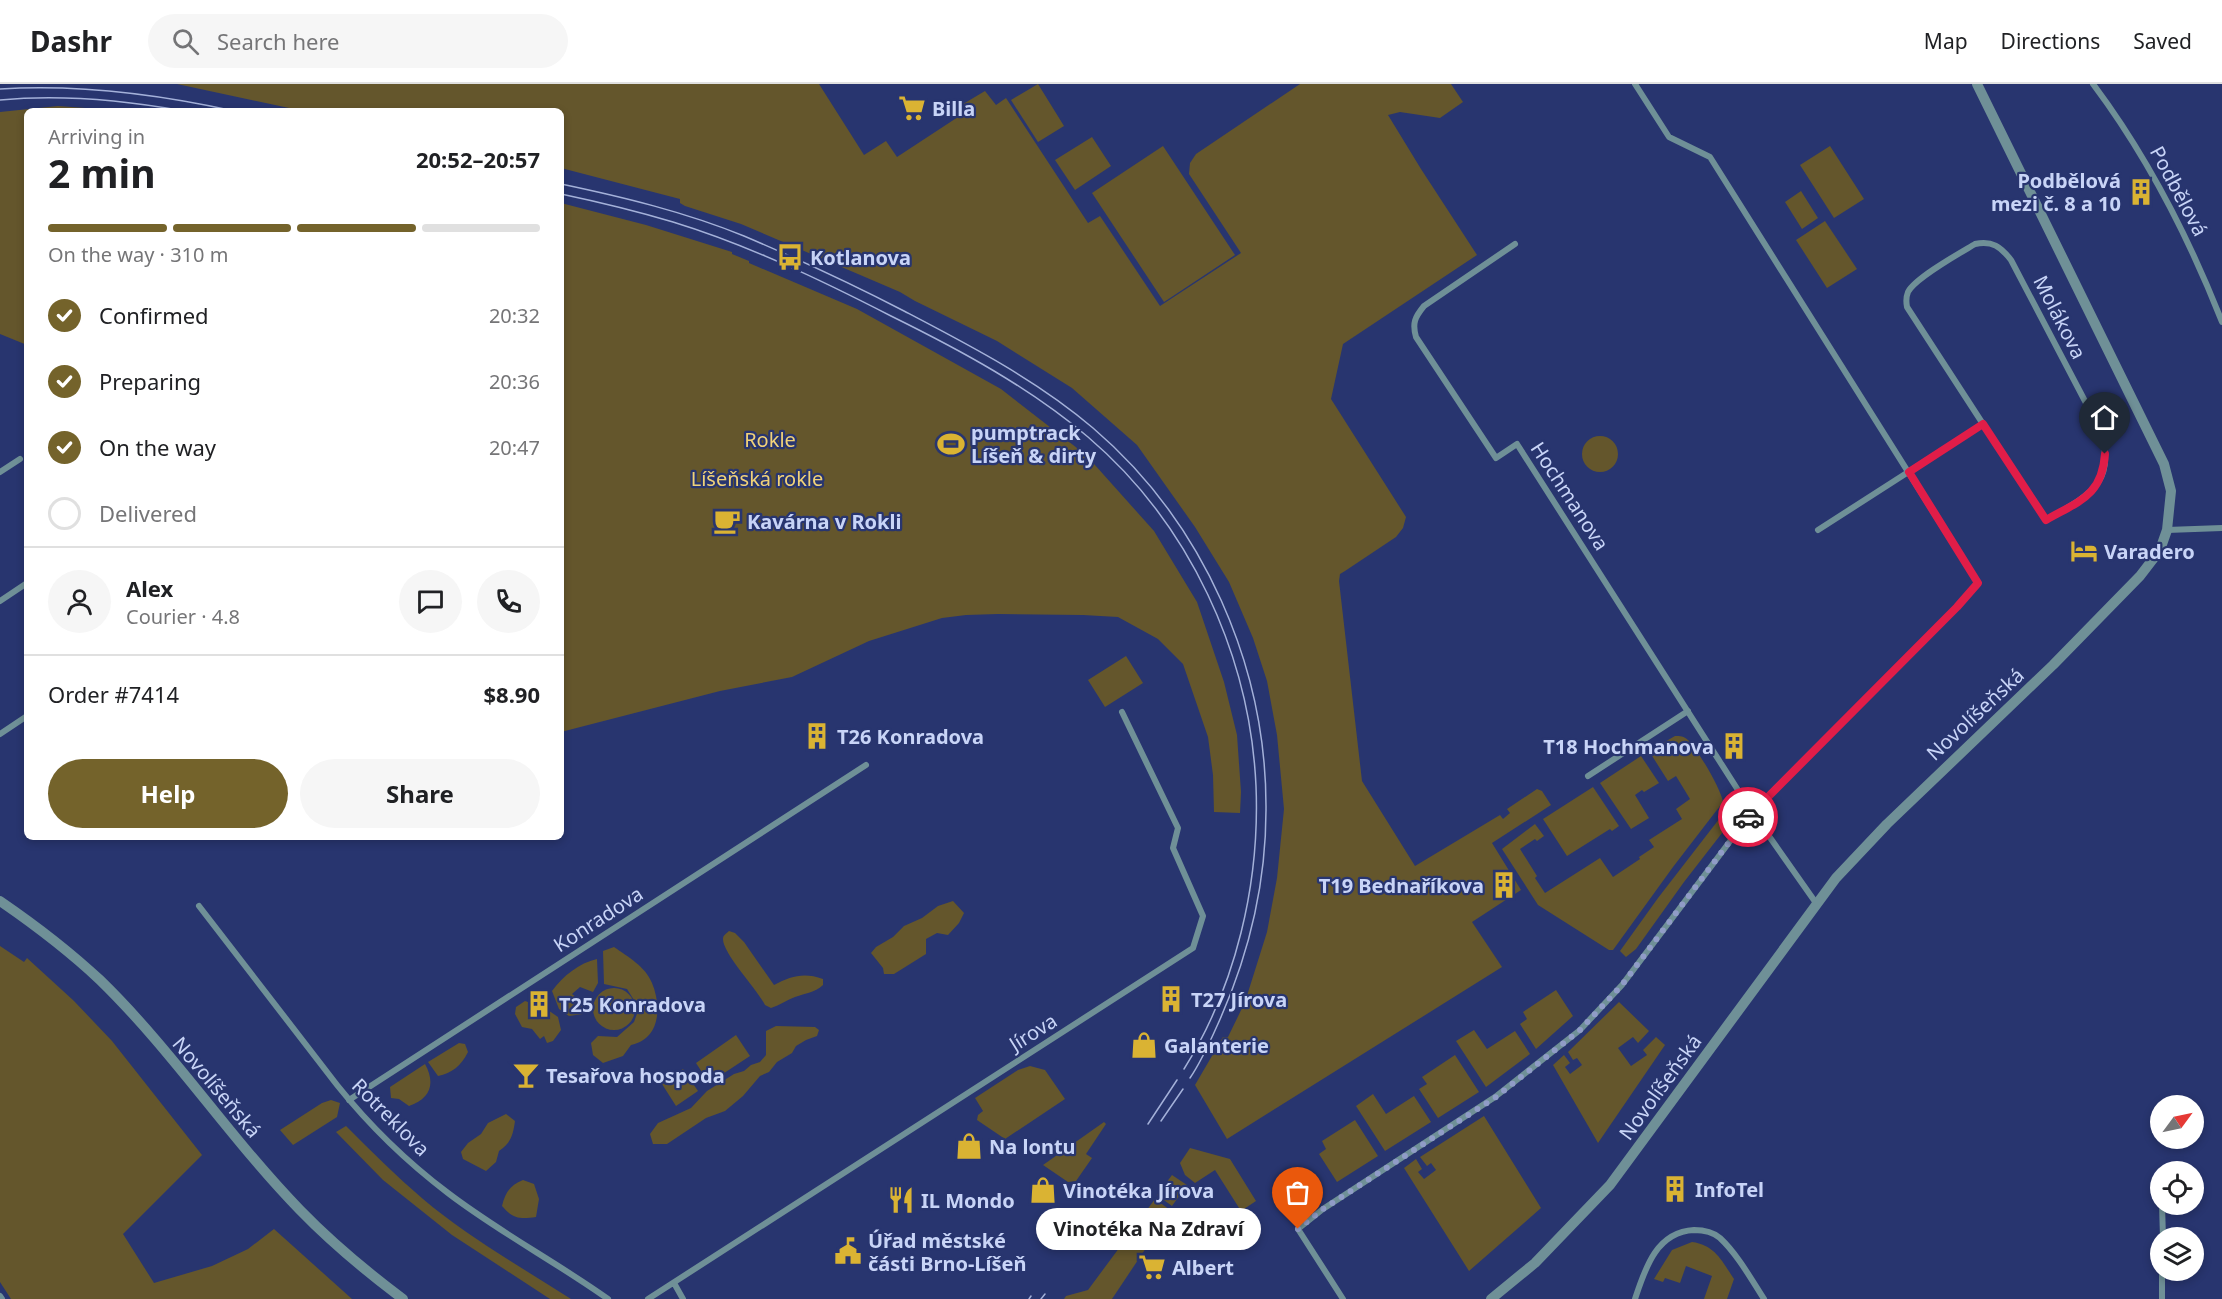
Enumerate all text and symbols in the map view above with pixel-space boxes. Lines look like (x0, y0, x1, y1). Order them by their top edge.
search box (148, 14, 568, 68)
text: Dashr (30, 22, 112, 60)
icon: search (169, 25, 202, 58)
text: Search here (217, 26, 339, 56)
text: Map (1924, 27, 1968, 55)
text: Directions (2001, 27, 2100, 55)
text: Saved (2133, 27, 2192, 55)
supermarket icon: Billa (897, 93, 927, 123)
place label: Billa (932, 95, 975, 122)
text: Arriving in (48, 123, 145, 150)
street label: Podbělová (2144, 141, 2214, 241)
text: 20:52–20:57 (416, 144, 540, 174)
text: 2 min (48, 146, 155, 199)
place label: Podbělová mezi č. 8 a 10 (1991, 167, 2121, 217)
building icon: Podbělová mezi č. 8 a 10 (2126, 177, 2156, 207)
text: On the way · 310 m (48, 241, 228, 268)
bus stop icon: Kotlanova (775, 242, 805, 272)
place label: Kotlanova (810, 244, 911, 271)
street label: Molákova (2027, 271, 2093, 363)
icon: check (48, 299, 81, 332)
text: Confirmed (99, 300, 209, 330)
text: 20:32 (489, 302, 540, 329)
icon: check (48, 365, 81, 398)
text: Preparing (99, 366, 201, 396)
text: 20:36 (489, 368, 540, 395)
pin (2079, 392, 2130, 454)
icon: home (2088, 401, 2121, 434)
place label: pumptrack Líšeň & dirty (971, 419, 1097, 469)
park label: Rokle (744, 426, 796, 453)
sports icon: pumptrack Líšeň & dirty (936, 429, 966, 459)
icon: check (48, 431, 81, 464)
text: On the way (99, 432, 216, 462)
text: 20:47 (489, 434, 540, 461)
street label: Hochmanova (1525, 437, 1615, 555)
park label: Líšeňská rokle (691, 465, 823, 492)
text: Delivered (99, 498, 197, 528)
cafe icon: Kavárna v Rokli (712, 506, 742, 536)
place label: Kavárna v Rokli (747, 508, 901, 535)
hotel icon: Varadero (2069, 536, 2099, 566)
place label: Varadero (2104, 538, 2195, 565)
button: person (48, 570, 111, 633)
button: chat (399, 570, 462, 633)
button: phone (477, 570, 540, 633)
text: Alex (126, 573, 173, 603)
text: Courier · 4.8 (126, 603, 240, 630)
street label: Novolíšeňská (1920, 662, 2030, 766)
text: Order #7414 (48, 679, 179, 709)
text: $8.90 (483, 679, 540, 709)
building icon: T26 Konradova (802, 721, 832, 751)
place label: T26 Konradova (837, 723, 984, 750)
building icon: T18 Hochmanova (1719, 731, 1749, 761)
place label: T18 Hochmanova (1543, 733, 1714, 760)
button: Help (48, 759, 288, 828)
button: Share (300, 759, 540, 828)
courier (1718, 787, 1778, 847)
icon: car (1732, 801, 1765, 834)
building icon: T19 Bednaříkova (1489, 870, 1519, 900)
place label: T19 Bednaříkova (1319, 872, 1484, 899)
street label: Konradova (548, 880, 648, 958)
building icon: T27 Jírova (1156, 984, 1186, 1014)
place label: T27 Jírova (1191, 986, 1287, 1013)
building icon: T25 Konradova (524, 989, 554, 1019)
place label: T25 Konradova (559, 991, 706, 1018)
street label: Jírova (1002, 1007, 1062, 1058)
street label: Novolíšeňská (1613, 1029, 1707, 1145)
shop icon: Galanterie (1129, 1030, 1159, 1060)
street label: Novolíšeňská (167, 1031, 267, 1143)
place label: Galanterie (1164, 1032, 1269, 1059)
bar icon: Tesařova hospoda (511, 1060, 541, 1090)
place label: Tesařova hospoda (546, 1062, 725, 1089)
street label: Rotreklova (346, 1072, 436, 1162)
north arrow (2150, 1095, 2204, 1149)
map controls (2150, 1095, 2204, 1281)
shop icon: Na lontu (954, 1131, 984, 1161)
place label: Na lontu (989, 1133, 1076, 1160)
button: locate (2150, 1161, 2204, 1215)
pin (1272, 1167, 1323, 1229)
building icon: InfoTel (1660, 1174, 1690, 1204)
shop icon: Vinotéka Jírova (1028, 1175, 1058, 1205)
icon: bag (1281, 1176, 1314, 1209)
place label: InfoTel (1695, 1176, 1764, 1203)
place label: Vinotéka Jírova (1063, 1177, 1214, 1204)
restaurant icon: IL Mondo (886, 1185, 916, 1215)
place label: IL Mondo (921, 1187, 1015, 1214)
callout: Vinotéka Na Zdraví (1037, 1208, 1262, 1250)
text: Vinotéka Na Zdraví (1053, 1215, 1244, 1242)
place label: Úřad městské části Brno-Líšeň (868, 1227, 1026, 1277)
button: layers (2150, 1227, 2204, 1281)
public building icon: Úřad městské části Brno-Líšeň (833, 1236, 863, 1266)
supermarket icon: Albert (1137, 1252, 1167, 1282)
place label: Albert (1172, 1254, 1234, 1281)

